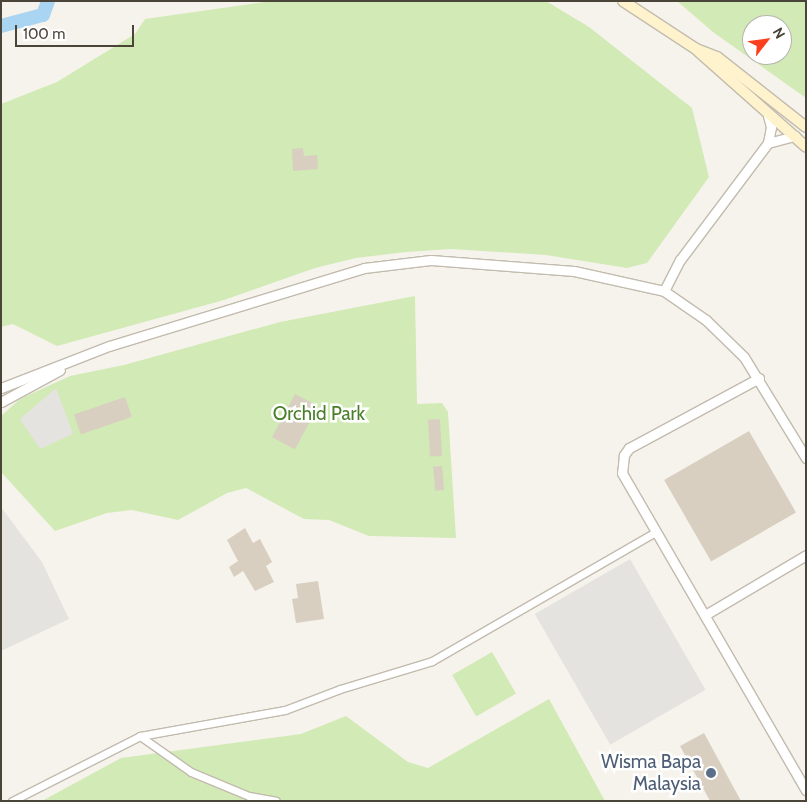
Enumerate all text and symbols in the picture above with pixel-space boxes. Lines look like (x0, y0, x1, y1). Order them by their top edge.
scale bar (18, 15, 136, 47)
north arrow (742, 15, 792, 65)
text: N (769, 24, 789, 42)
text: 100 m (23, 25, 65, 43)
park label: Orchid Park (273, 403, 365, 425)
place label: Wisma Bapa Malaysia (601, 751, 701, 795)
marker: Wisma Bapa Malaysia (705, 767, 717, 779)

